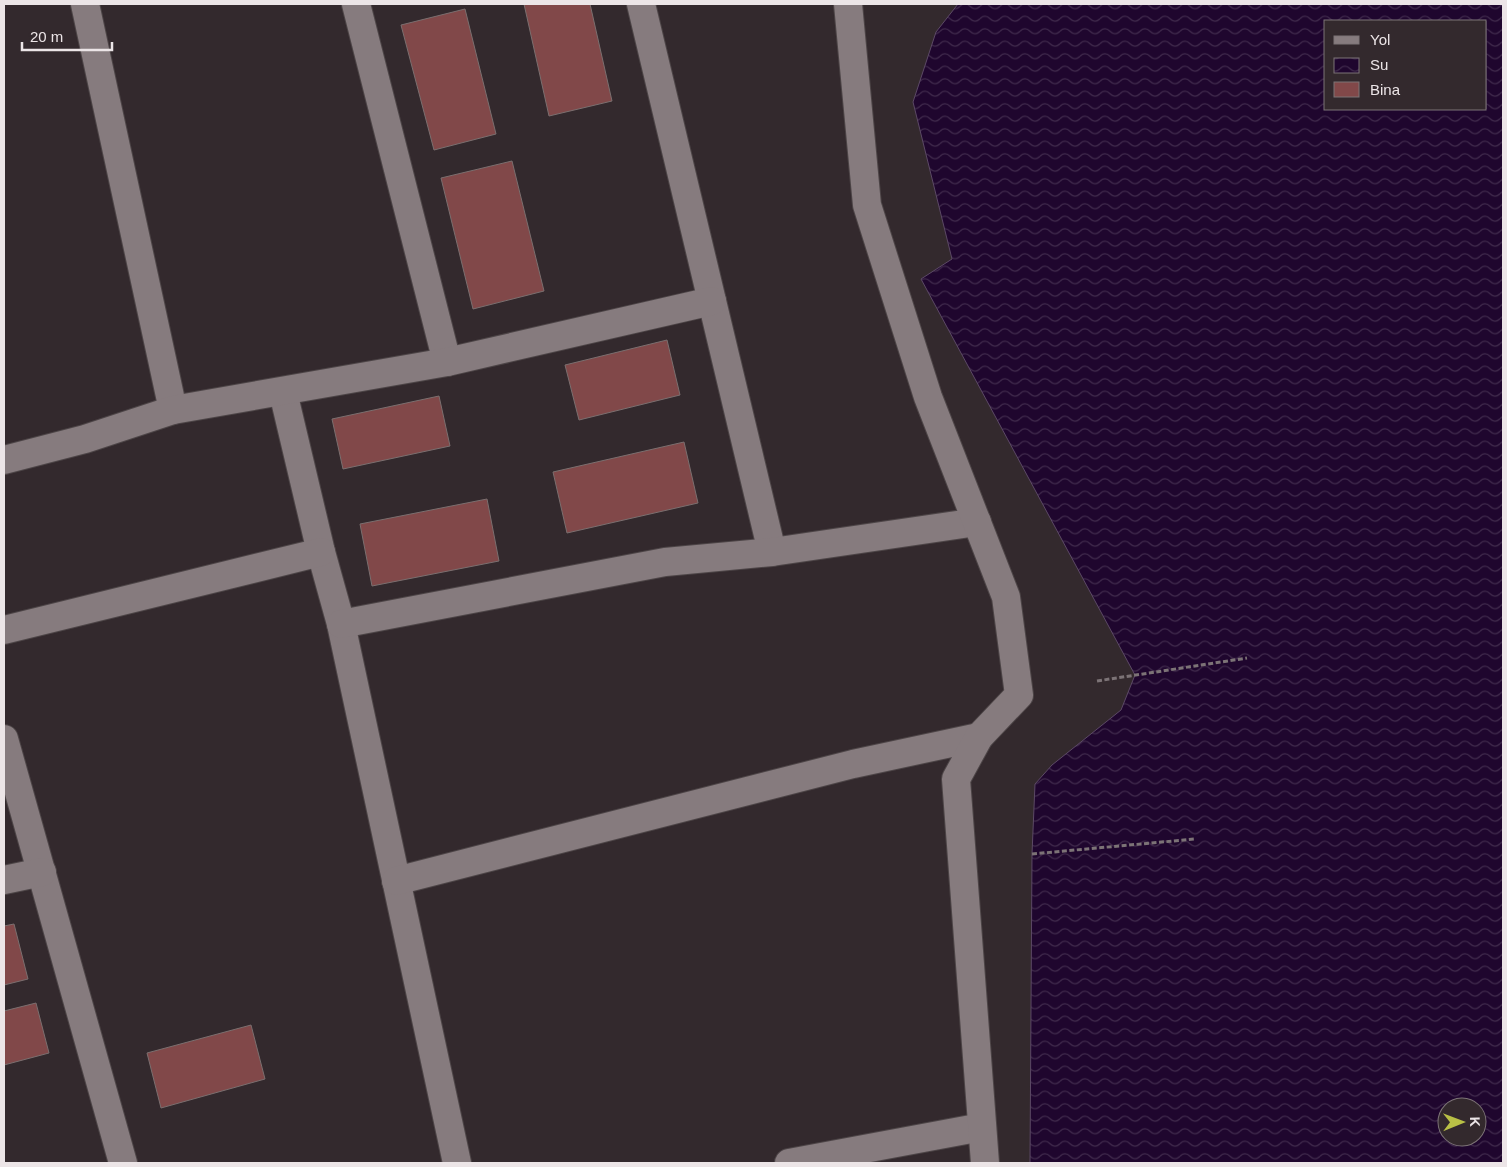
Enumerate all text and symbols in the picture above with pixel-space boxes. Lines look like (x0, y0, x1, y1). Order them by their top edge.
scale bar (22, 20, 112, 52)
legend (1324, 20, 1487, 110)
text: 20 m (30, 28, 63, 45)
text: Yol (1370, 31, 1390, 48)
text: Su (1370, 56, 1388, 73)
text: Bina (1370, 81, 1401, 98)
north arrow (1437, 1097, 1487, 1147)
text: K (1467, 1117, 1483, 1127)

